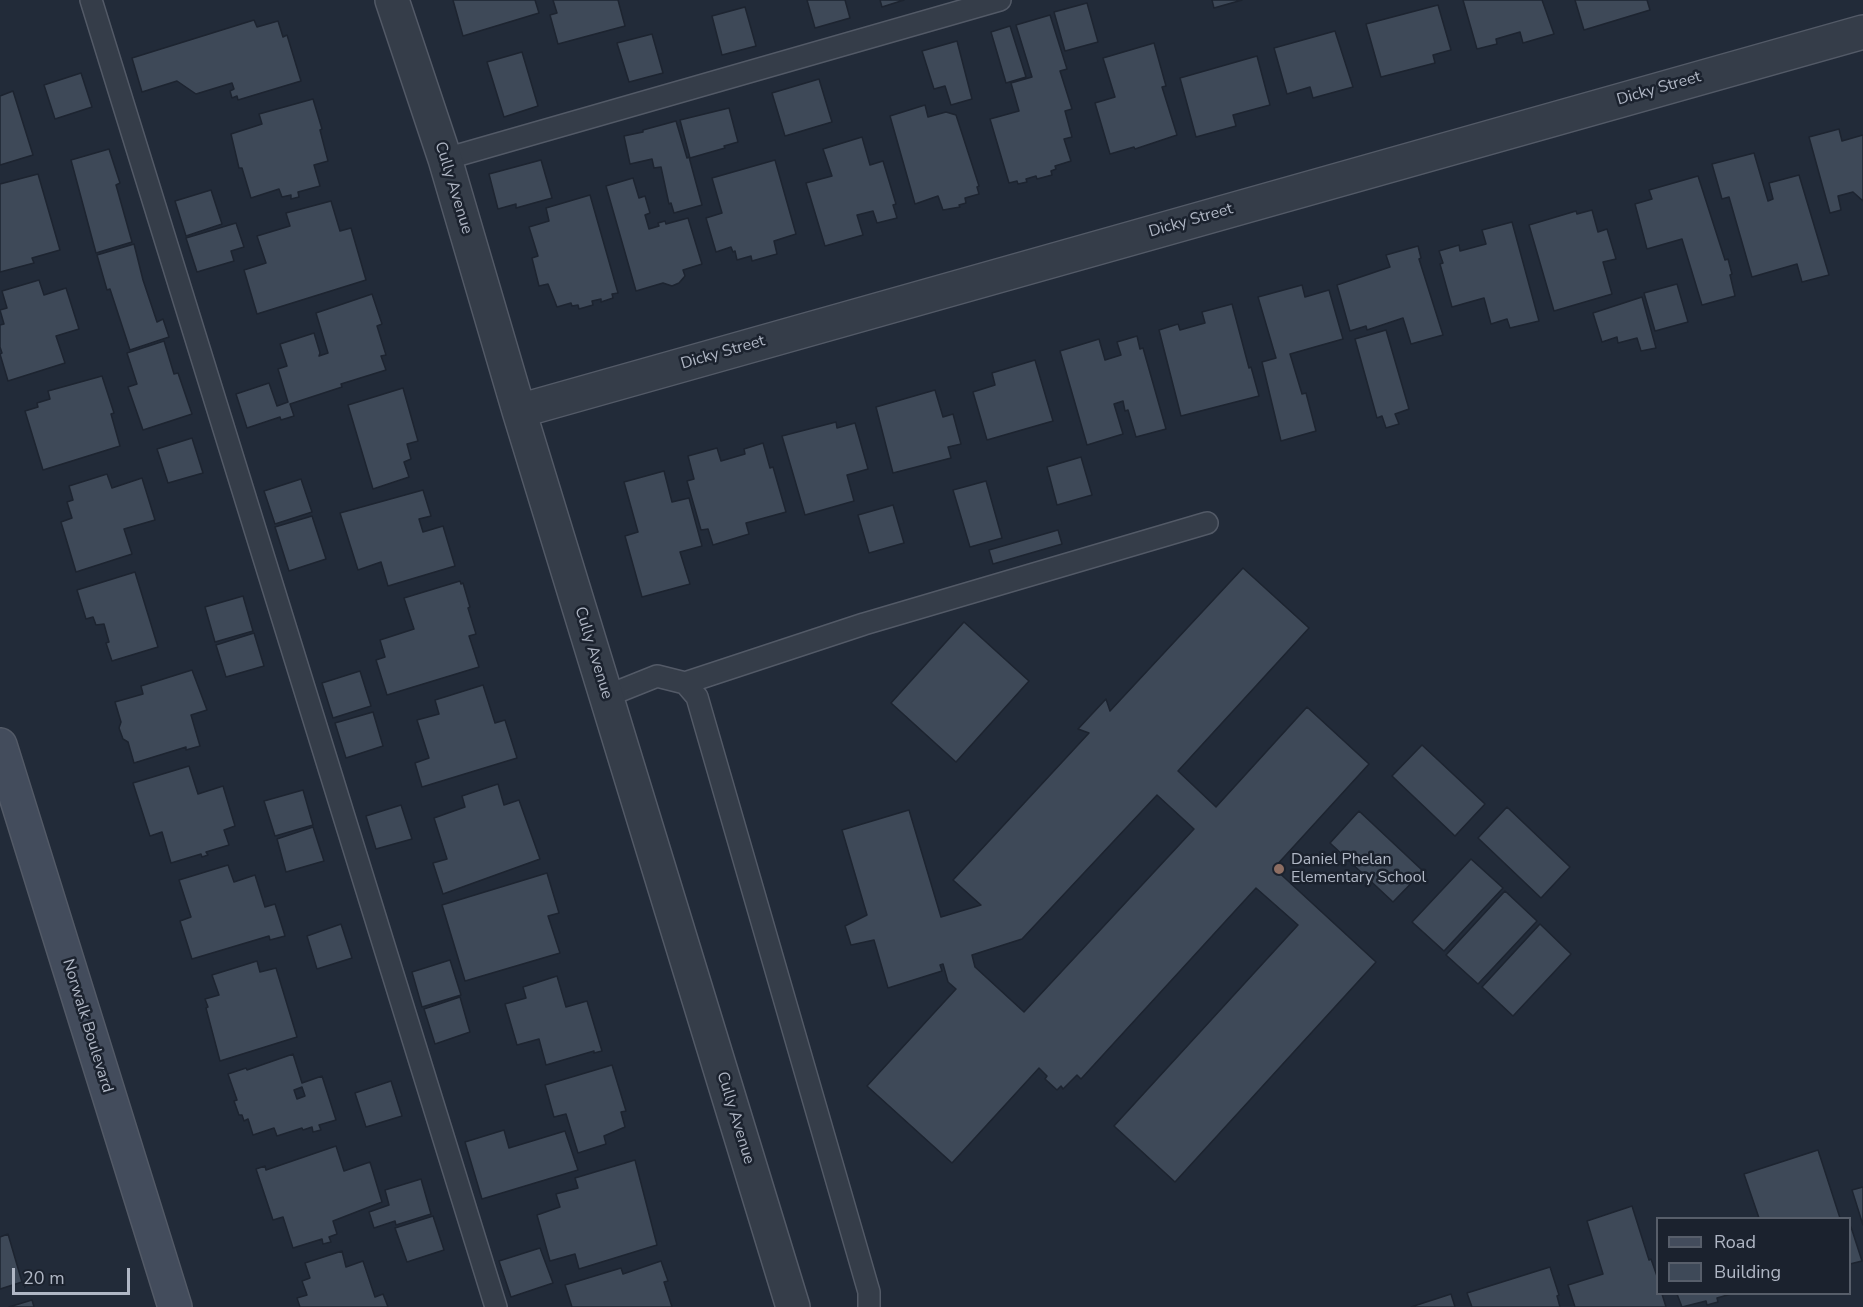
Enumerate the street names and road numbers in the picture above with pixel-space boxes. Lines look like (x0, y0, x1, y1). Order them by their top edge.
street label: Dicky Street (1615, 68, 1703, 110)
street label: Cully Avenue (430, 139, 476, 237)
street label: Dicky Street (1147, 200, 1235, 242)
street label: Dicky Street (679, 332, 767, 374)
street label: Cully Avenue (570, 604, 616, 702)
street label: Norwalk Boulevard (58, 957, 116, 1095)
street label: Cully Avenue (712, 1069, 758, 1167)

